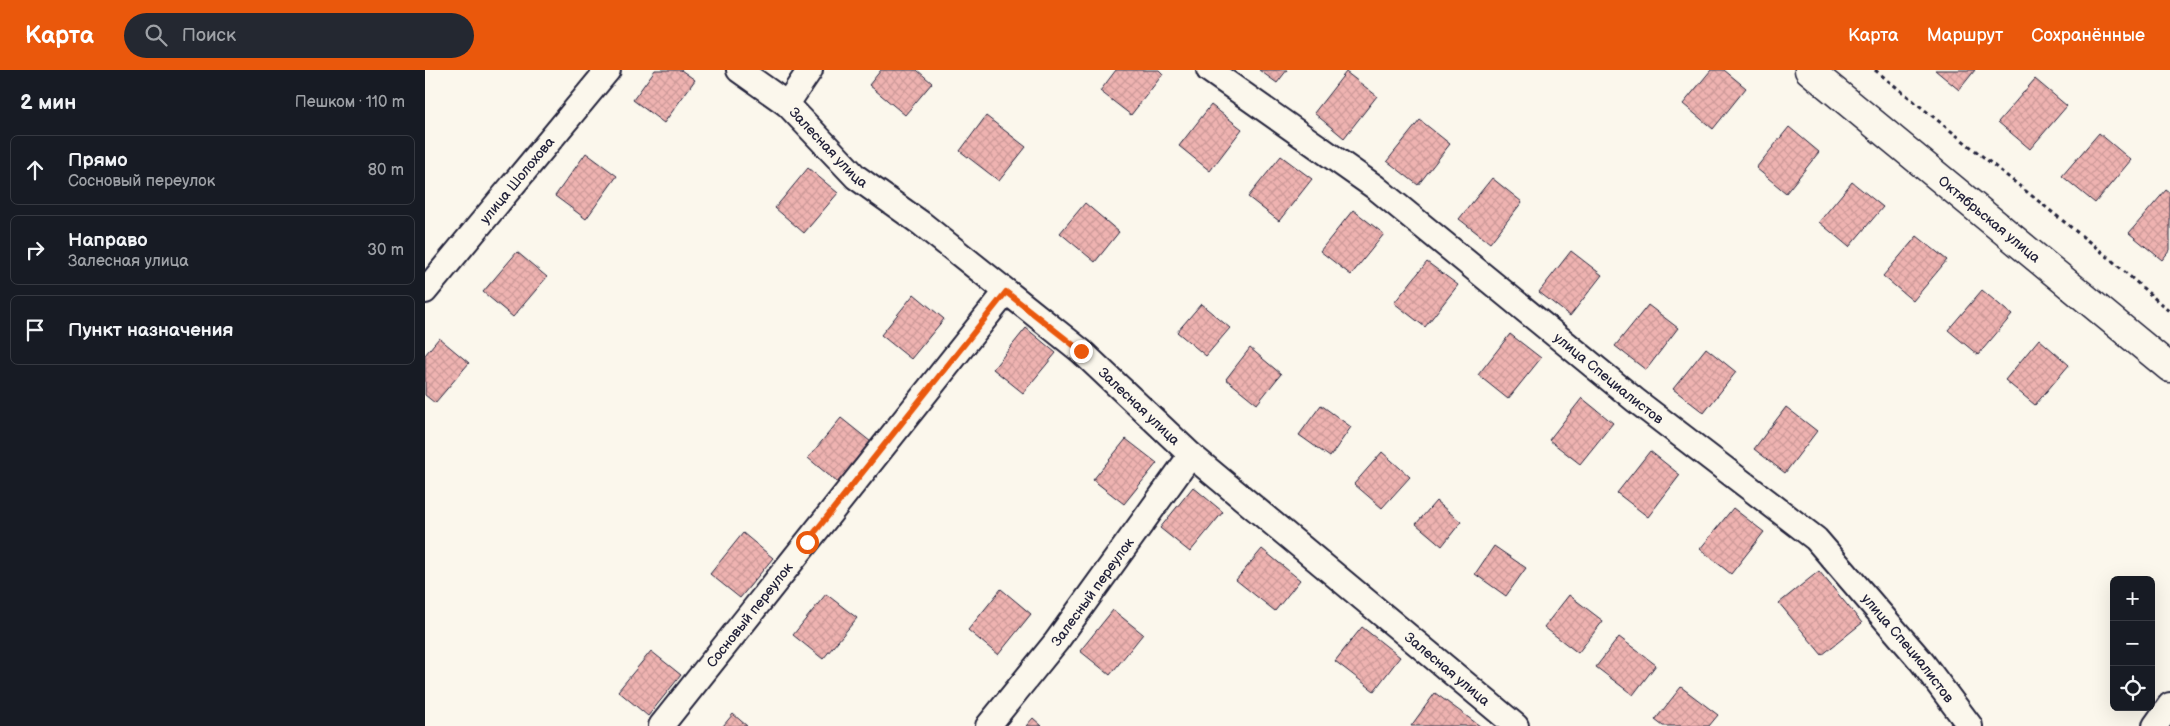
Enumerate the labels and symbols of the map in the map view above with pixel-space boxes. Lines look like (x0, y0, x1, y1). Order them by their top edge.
street label: Залесная улица (786, 103, 872, 192)
street label: улица Шолохова (476, 133, 558, 227)
street label: Октябрьская улица (1935, 172, 2044, 266)
street label: улица Специалистов (1551, 329, 1667, 428)
route end (1070, 340, 1093, 363)
street label: Залесная улица (1095, 364, 1184, 449)
route start (796, 531, 819, 554)
street label: Залесный переулок (1047, 534, 1137, 649)
street label: Сосновый переулок (703, 559, 796, 671)
street label: улица Специалистов (1858, 590, 1958, 706)
street label: Залесная улица (1401, 628, 1494, 710)

